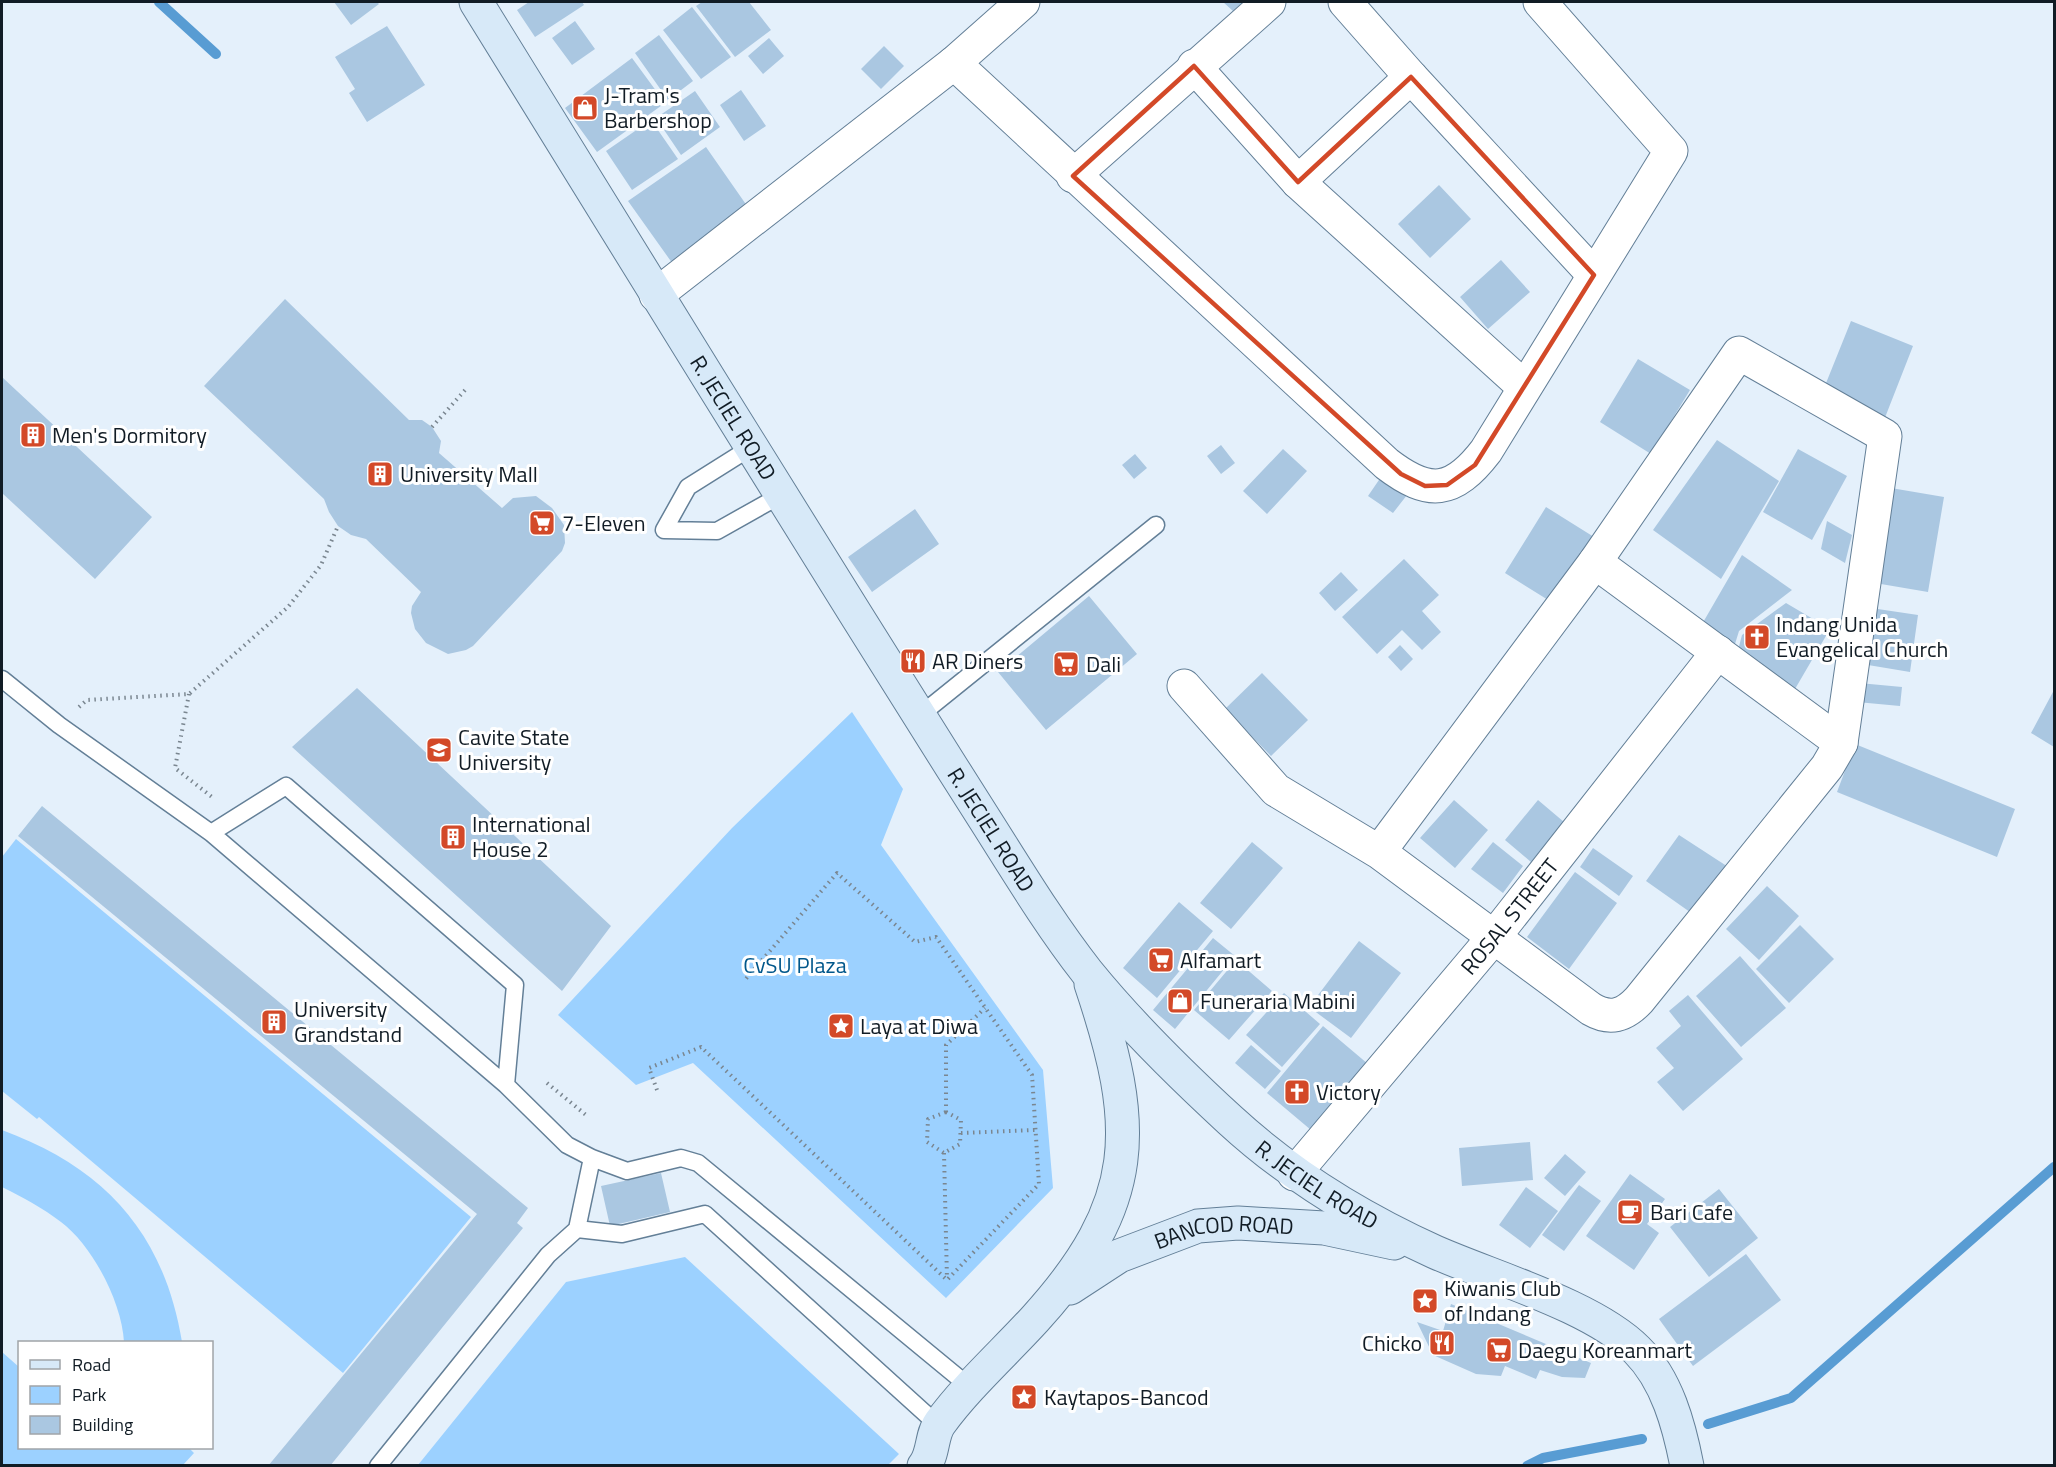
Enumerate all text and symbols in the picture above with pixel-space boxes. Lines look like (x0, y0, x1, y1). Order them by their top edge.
place label: J-Tram's Barbershop (604, 78, 712, 137)
shop icon: J-Tram's Barbershop (570, 93, 600, 123)
street label: R. JECIEL ROAD (682, 349, 785, 487)
place label: Men's Dormitory (52, 418, 207, 452)
building icon: Men's Dormitory (18, 420, 48, 450)
place label: University Mall (400, 457, 538, 491)
building icon: University Mall (365, 459, 395, 489)
place label: 7-Eleven (562, 506, 645, 540)
supermarket icon: 7-Eleven (527, 508, 557, 538)
place label: Indang Unida Evangelical Church (1776, 607, 1948, 666)
church icon: Indang Unida Evangelical Church (1742, 622, 1772, 652)
place label: AR Diners (932, 644, 1023, 678)
restaurant icon: AR Diners (898, 646, 928, 676)
place label: Dali (1086, 647, 1121, 681)
supermarket icon: Dali (1051, 649, 1081, 679)
place label: Cavite State University (458, 720, 569, 779)
school or university icon: Cavite State University (424, 735, 454, 765)
street label: R. JECIEL ROAD (939, 761, 1043, 899)
place label: International House 2 (472, 807, 591, 866)
building icon: International House 2 (438, 822, 468, 852)
street label: ROSAL STREET (1452, 850, 1567, 982)
place label: Alfamart (1180, 943, 1262, 977)
supermarket icon: Alfamart (1146, 945, 1176, 975)
park label: CvSU Plaza (743, 948, 847, 982)
place label: Funeraria Mabini (1200, 984, 1355, 1018)
shop icon: Funeraria Mabini (1165, 986, 1195, 1016)
place label: University Grandstand (294, 992, 402, 1051)
building icon: University Grandstand (259, 1007, 289, 1037)
place label: Laya at Diwa (860, 1009, 978, 1043)
place icon: Laya at Diwa (826, 1011, 856, 1041)
place label: Victory (1316, 1075, 1381, 1109)
church icon: Victory (1282, 1077, 1312, 1107)
street label: R. JECIEL ROAD (1248, 1131, 1384, 1238)
place label: Bari Cafe (1650, 1195, 1733, 1229)
cafe icon: Bari Cafe (1615, 1197, 1645, 1227)
street label: BANCOD ROAD (1149, 1206, 1295, 1258)
place label: Kiwanis Club of Indang (1444, 1271, 1561, 1330)
place icon: Kiwanis Club of Indang (1410, 1286, 1440, 1316)
place label: Chicko (1362, 1326, 1422, 1360)
restaurant icon: Chicko (1427, 1328, 1457, 1358)
place label: Daegu Koreanmart (1518, 1333, 1692, 1367)
supermarket icon: Daegu Koreanmart (1484, 1335, 1514, 1365)
legend (18, 1341, 213, 1449)
text: Road (72, 1351, 111, 1378)
place label: Kaytapos-Bancod (1044, 1380, 1209, 1414)
text: Park (72, 1381, 107, 1408)
place icon: Kaytapos-Bancod (1009, 1382, 1039, 1412)
text: Building (72, 1411, 133, 1438)

